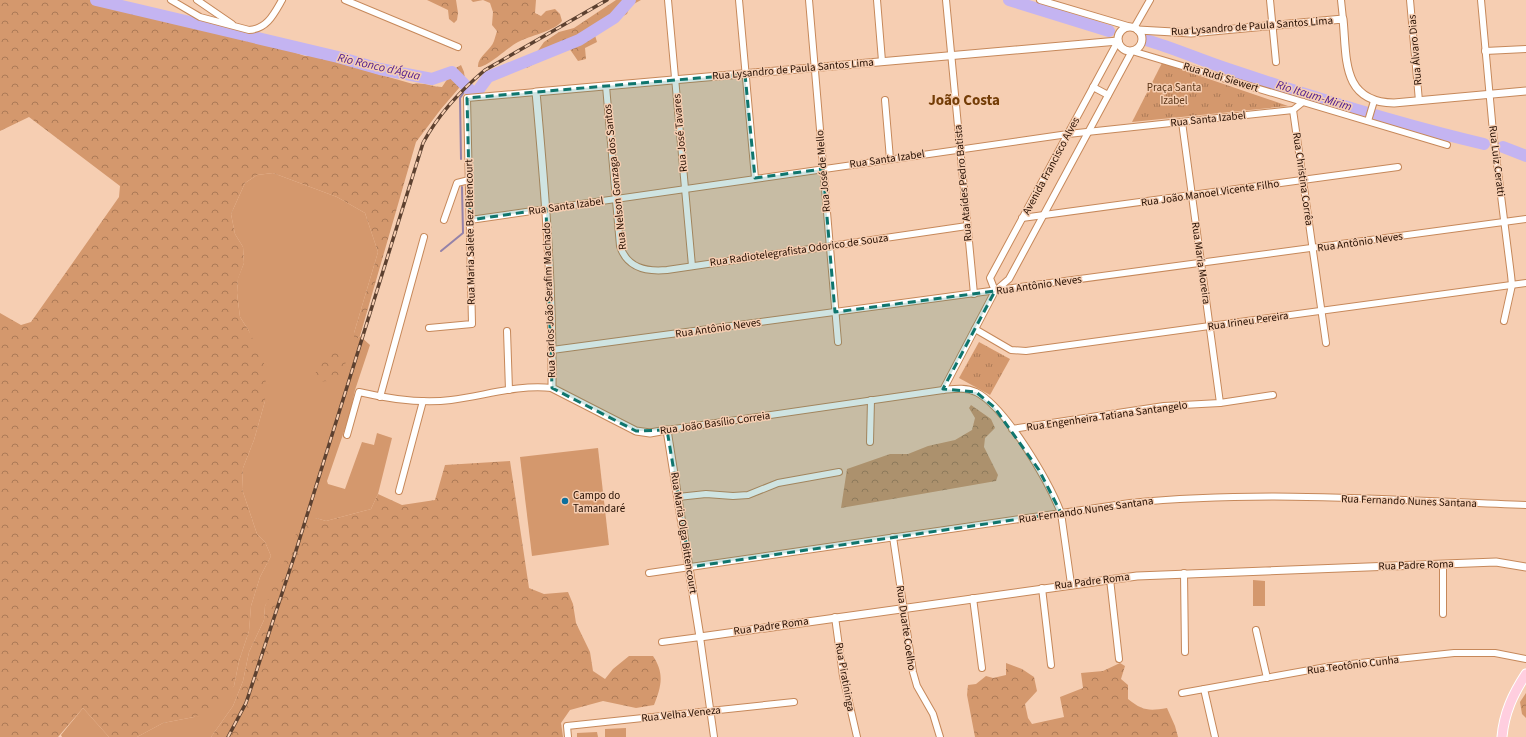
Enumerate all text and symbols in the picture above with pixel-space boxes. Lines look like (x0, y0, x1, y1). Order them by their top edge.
street label: Rua Lysandro de Paula Santos Lima (1171, 13, 1333, 39)
street label: Rua Álvaro Dias (1404, 14, 1426, 86)
water label: Rio Ronco d'Água (336, 49, 423, 85)
street label: Rua Lysandro de Paula Santos Lima (712, 54, 874, 84)
street label: Rua Rudi Siewert (1181, 58, 1261, 96)
water label: Rio Itaum-Mirim (1274, 76, 1354, 116)
park label: Praça Santa Izabel (1147, 80, 1201, 108)
district label: João Costa (928, 90, 1000, 111)
street label: Rua José Tavares (669, 93, 691, 173)
street label: Rua Nelson Gonzaga dos Santos (600, 103, 630, 251)
street label: Rua Santa Izabel (1169, 108, 1247, 130)
street label: Avenida Francisco Alves (1019, 114, 1083, 217)
street label: Rua Ataídes Pedro Batista (950, 124, 976, 242)
street label: Rua Luiz Ceratti (1485, 125, 1509, 197)
street label: Rua José de Mello (812, 129, 834, 213)
street label: Rua Christina Corrêa (1289, 131, 1317, 227)
street label: Rua Santa Izabel (848, 146, 926, 172)
street label: Rua Maria Salete Bez Bitencourt (461, 159, 479, 305)
street label: Rua João Manoel Vicente Filho (1140, 176, 1280, 210)
street label: Rua Santa Izabel (527, 193, 605, 219)
street label: Rua Maria Moreira (1188, 221, 1214, 305)
street label: Rua Carlos João Serafim Machado (539, 222, 559, 378)
street label: Rua Antônio Neves (1316, 229, 1404, 255)
street label: Rua Radiotelegrafista Odorico de Souza (709, 230, 889, 270)
street label: Rua Antônio Neves (995, 272, 1083, 298)
street label: Rua Irineu Pereira (1207, 308, 1289, 334)
street label: Rua Antônio Neves (674, 315, 762, 341)
street label: Rua Engenheira Tatiana Santangelo (1026, 397, 1189, 435)
street label: Rua João Basílio Correia (659, 408, 771, 438)
street label: Rua Maria Olga Bittencourt (667, 471, 701, 595)
place label: Campo do Tamandaré (573, 488, 626, 516)
street label: Rua Fernando Nunes Santana (1341, 491, 1477, 511)
street label: Rua Fernando Nunes Santana (1018, 493, 1154, 527)
marker: Campo do Tamandaré (560, 496, 570, 506)
street label: Rua Padre Roma (1378, 556, 1454, 574)
street label: Rua Padre Roma (1054, 569, 1130, 593)
street label: Rua Duarte Coelho (893, 584, 919, 672)
street label: Rua Padre Roma (733, 613, 809, 639)
street label: Rua Piratininga (832, 641, 858, 713)
street label: Rua Teotônio Cunha (1306, 652, 1400, 678)
street label: Rua Velha Veneza (640, 702, 722, 726)

